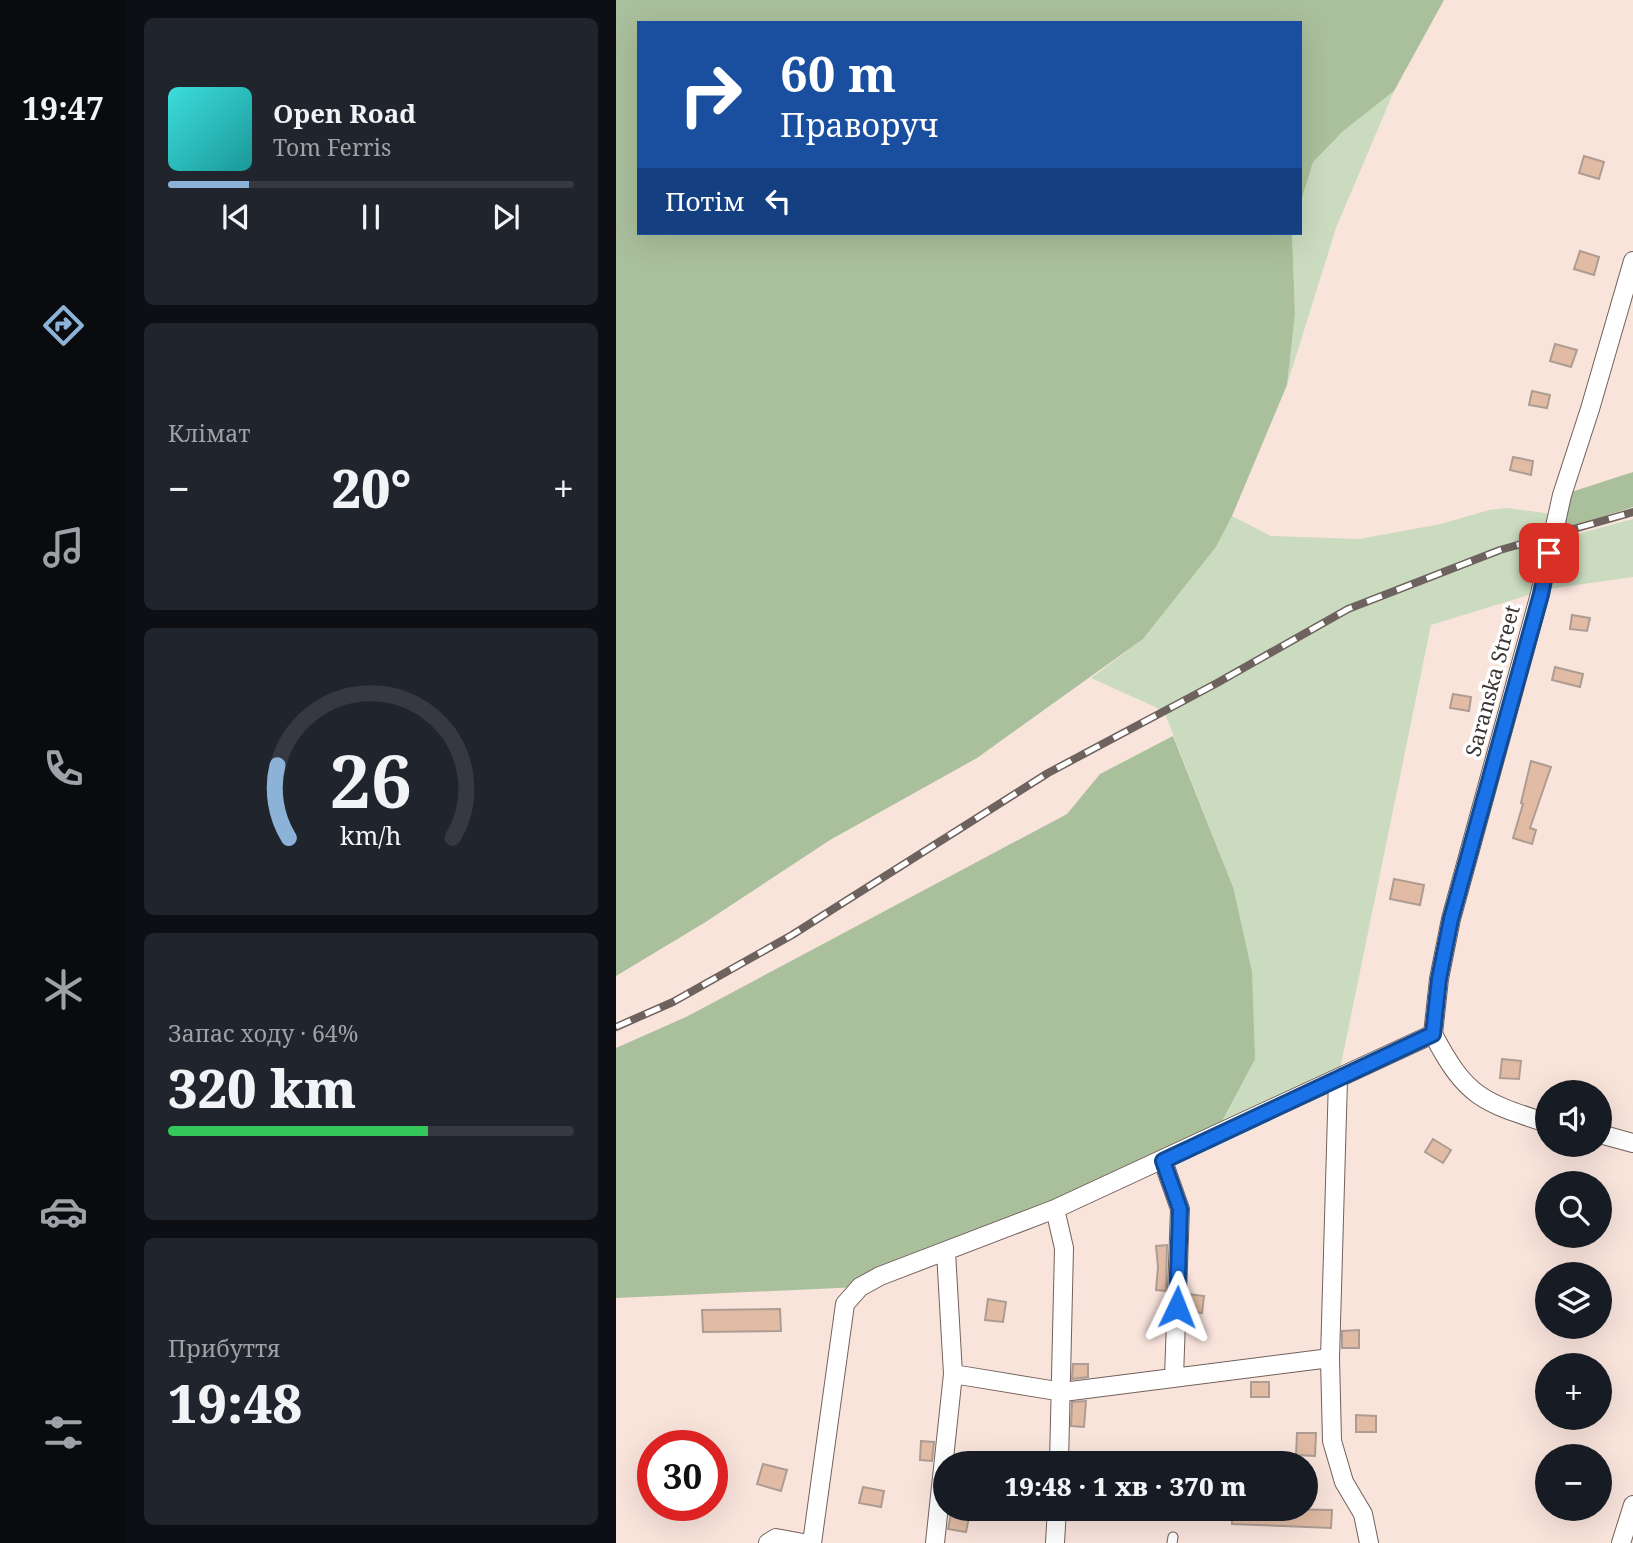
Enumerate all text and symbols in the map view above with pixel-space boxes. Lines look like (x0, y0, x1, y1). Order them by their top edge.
text: 60 m (780, 40, 896, 106)
icon: right (665, 49, 756, 140)
text: 19:47 (22, 86, 104, 129)
text: Open Road (273, 95, 416, 131)
text: Праворуч (780, 103, 939, 146)
text: Tom Ferris (273, 131, 391, 163)
icon: left (759, 182, 797, 220)
text: Потім (665, 183, 745, 219)
icon: previous (217, 198, 255, 236)
icon: pause (352, 198, 390, 236)
icon: next (487, 198, 525, 236)
icon: directions (39, 301, 88, 350)
text: Клімат (168, 417, 250, 449)
text: 20° (331, 452, 411, 523)
text: − (168, 462, 190, 514)
text: + (553, 462, 574, 514)
icon: music (39, 523, 88, 572)
pin (1519, 523, 1579, 583)
icon: arrive (1530, 534, 1568, 572)
street label: Saranska Street (1458, 602, 1526, 760)
text: 26 (330, 730, 412, 829)
icon: phone (39, 744, 88, 793)
text: km/h (340, 817, 402, 851)
icon: climate (39, 965, 88, 1014)
text: Запас ходу · 64% (168, 1017, 358, 1049)
text: 320 km (168, 1052, 356, 1123)
map controls (1535, 1080, 1612, 1521)
button: sound (1535, 1080, 1612, 1157)
button: search (1535, 1171, 1612, 1248)
icon: car (39, 1187, 88, 1236)
button: layers (1535, 1262, 1612, 1339)
position arrow (1140, 1270, 1214, 1344)
text: Прибуття (168, 1332, 280, 1364)
button: + (1535, 1353, 1612, 1430)
text: 19:48 (168, 1367, 302, 1438)
icon: filters (39, 1408, 88, 1457)
speed limit sign: 30 (637, 1430, 728, 1521)
button: − (1535, 1444, 1612, 1521)
text: 19:48 · 1 хв · 370 m (1004, 1468, 1247, 1504)

